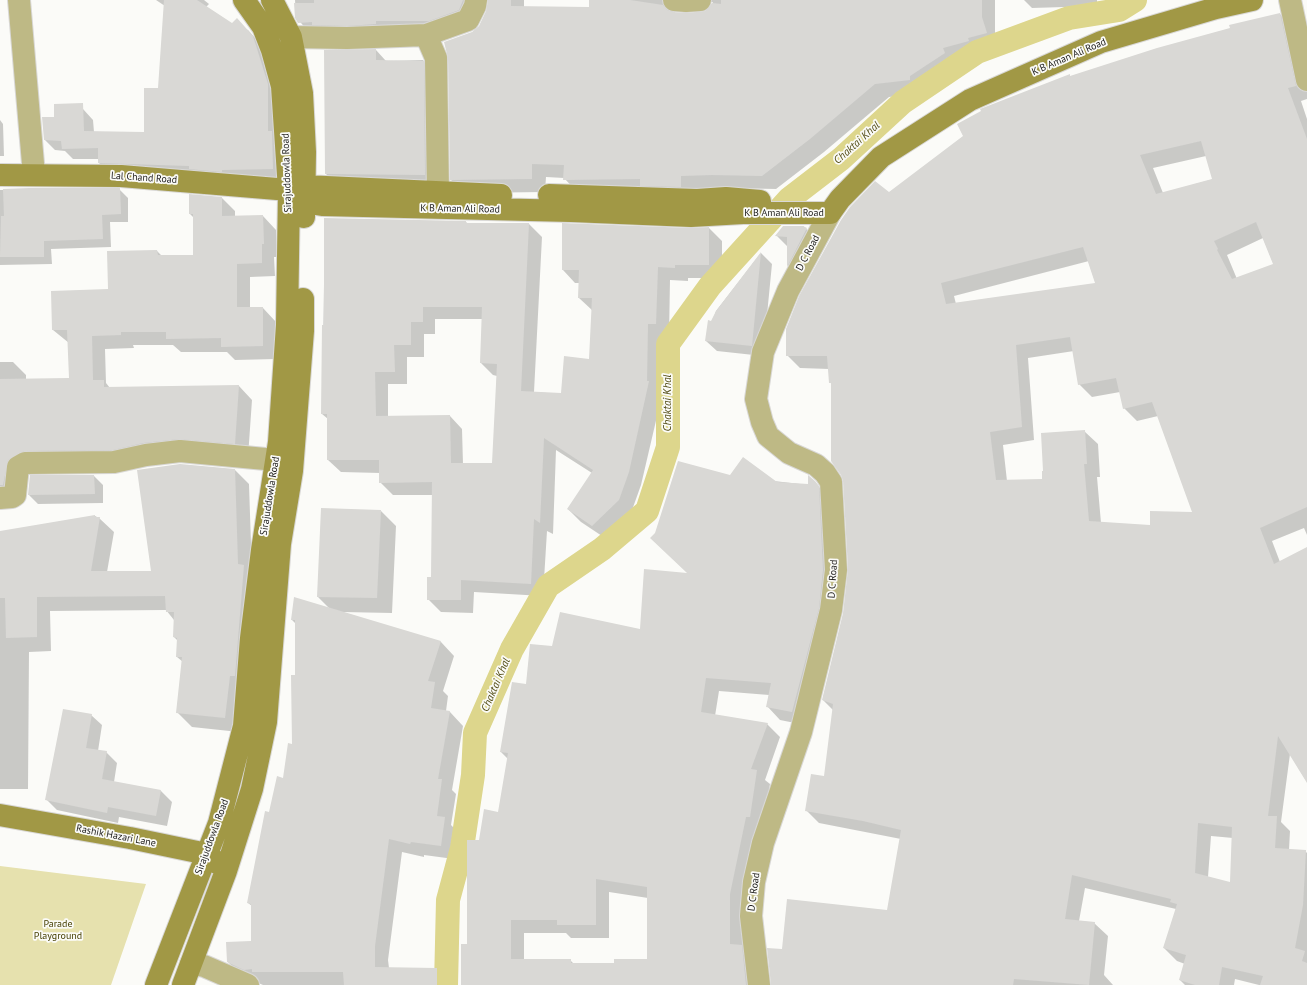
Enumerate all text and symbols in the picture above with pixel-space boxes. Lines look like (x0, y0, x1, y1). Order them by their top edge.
street label: K B Aman Ali Road (1030, 36, 1108, 78)
water label: Chaktai Khal (831, 119, 883, 167)
street label: Sirajuddowla Road (280, 133, 294, 213)
street label: Lal Chand Road (110, 170, 178, 186)
street label: K B Aman Ali Road (420, 202, 500, 216)
street label: K B Aman Ali Road (744, 207, 824, 219)
street label: D C Road (794, 233, 822, 273)
water label: Chaktai Khal (661, 374, 675, 432)
street label: Sirajuddowla Road (258, 456, 282, 536)
street label: D C Road (826, 559, 840, 599)
water label: Chaktai Khal (479, 656, 513, 714)
street label: Sirajuddowla Road (193, 798, 231, 876)
street label: Rashik Hazari Lane (75, 822, 157, 850)
street label: D C Road (745, 872, 763, 912)
park label: Parade Playground (34, 918, 82, 942)

